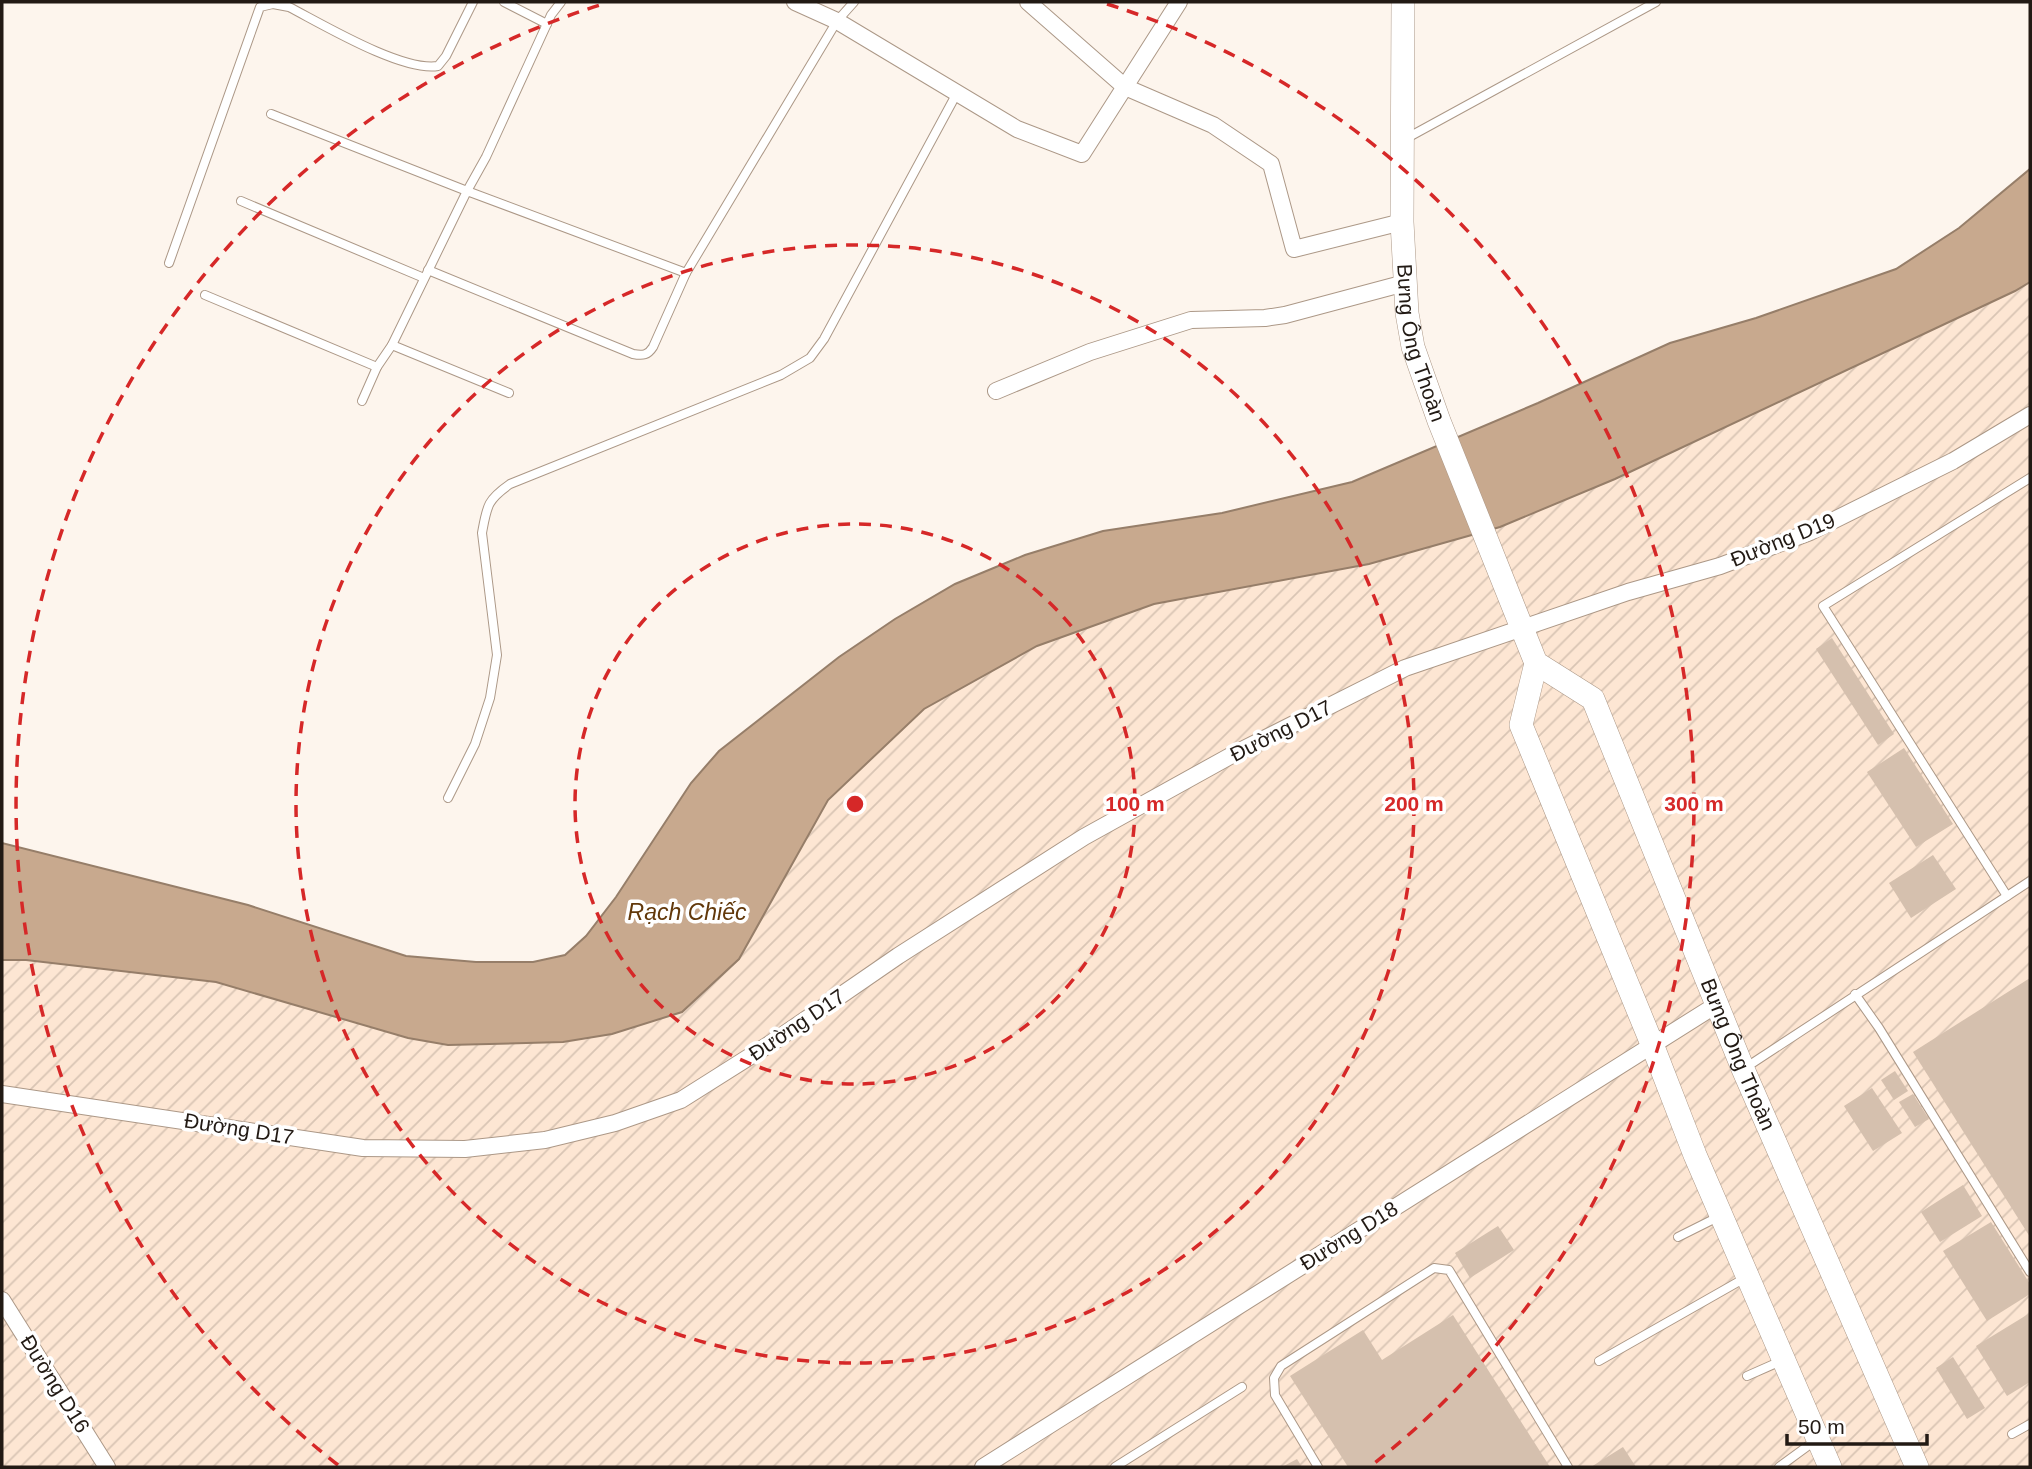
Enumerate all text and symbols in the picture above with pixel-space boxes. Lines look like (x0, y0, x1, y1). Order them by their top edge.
street label: Bưng Ông Thoàn (1393, 263, 1450, 425)
street label: Đường D19 (1727, 508, 1838, 571)
street label: Đường D17 (1226, 695, 1335, 766)
centre of rings (843, 792, 867, 816)
text: 100 m (1105, 792, 1165, 815)
text: 200 m (1384, 792, 1444, 815)
text: 300 m (1664, 792, 1724, 815)
water label: Rạch Chiếc (628, 899, 747, 925)
street label: Bưng Ông Thoàn (1697, 975, 1780, 1133)
street label: Đường D17 (744, 984, 849, 1065)
street label: Đường D17 (183, 1108, 296, 1149)
street label: Đường D18 (1296, 1196, 1402, 1275)
street label: Đường D16 (16, 1331, 95, 1437)
scale bar (1787, 1402, 1927, 1446)
text: 50 m (1798, 1415, 1845, 1438)

